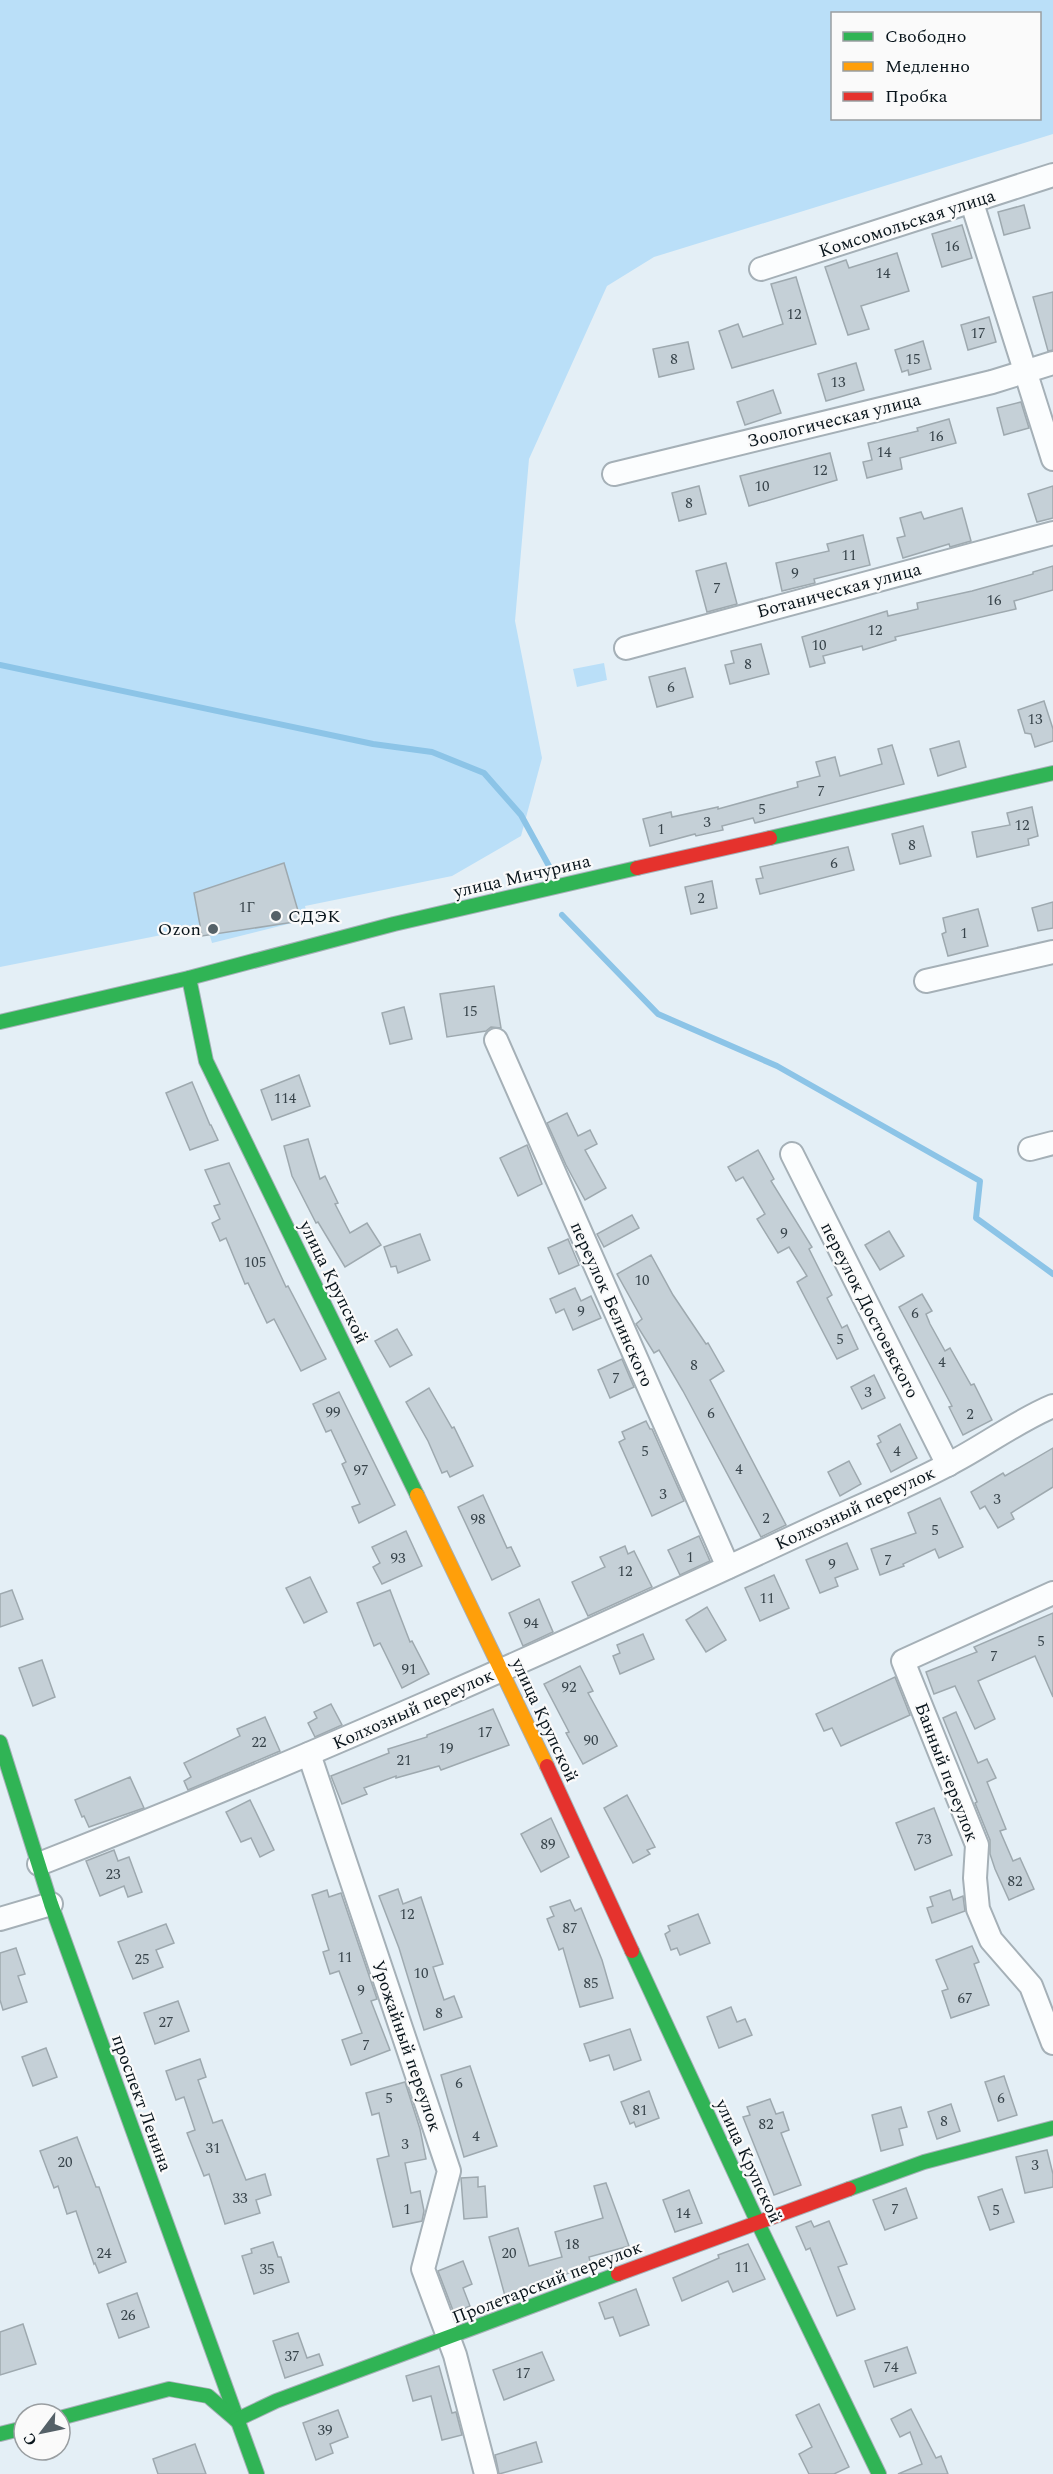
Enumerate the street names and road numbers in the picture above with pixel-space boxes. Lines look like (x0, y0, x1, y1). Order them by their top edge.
street label: Комсомольская улица (815, 182, 999, 265)
street label: Зоологическая улица (744, 386, 924, 455)
street label: Ботаническая улица (754, 555, 925, 625)
street label: улица Мичурина (450, 848, 594, 906)
street label: улица Крупской (292, 1215, 375, 1348)
street label: переулок Белинского (563, 1217, 660, 1391)
street label: переулок Достоевского (813, 1217, 926, 1403)
street label: Колхозный переулок (771, 1459, 940, 1557)
street label: улица Крупской (504, 1653, 585, 1787)
street label: Колхозный переулок (328, 1662, 498, 1757)
street label: Банный переулок (908, 1699, 986, 1846)
street label: Урожайный переулок (364, 1957, 449, 2136)
street label: проспект Ленина (104, 2031, 179, 2176)
street label: улица Крупской (708, 2094, 789, 2228)
street label: Пролетарский переулок (448, 2234, 646, 2331)

